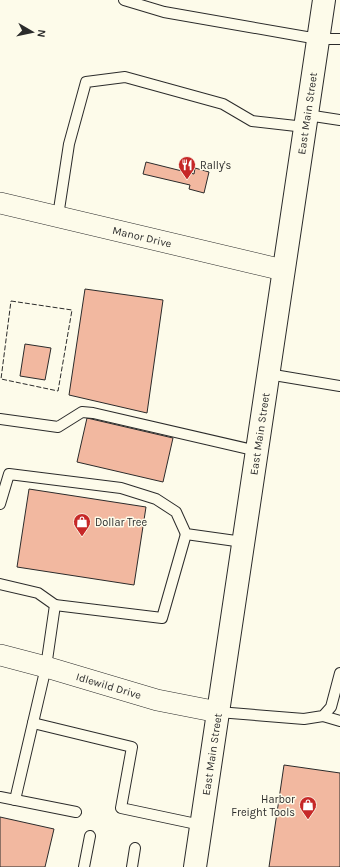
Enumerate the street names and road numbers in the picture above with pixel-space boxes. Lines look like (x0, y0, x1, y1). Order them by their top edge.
street label: East Main Street (295, 71, 320, 155)
street label: Manor Drive (111, 224, 173, 250)
street label: East Main Street (247, 392, 272, 476)
street label: Idlewild Drive (74, 670, 143, 702)
street label: East Main Street (200, 712, 225, 796)

